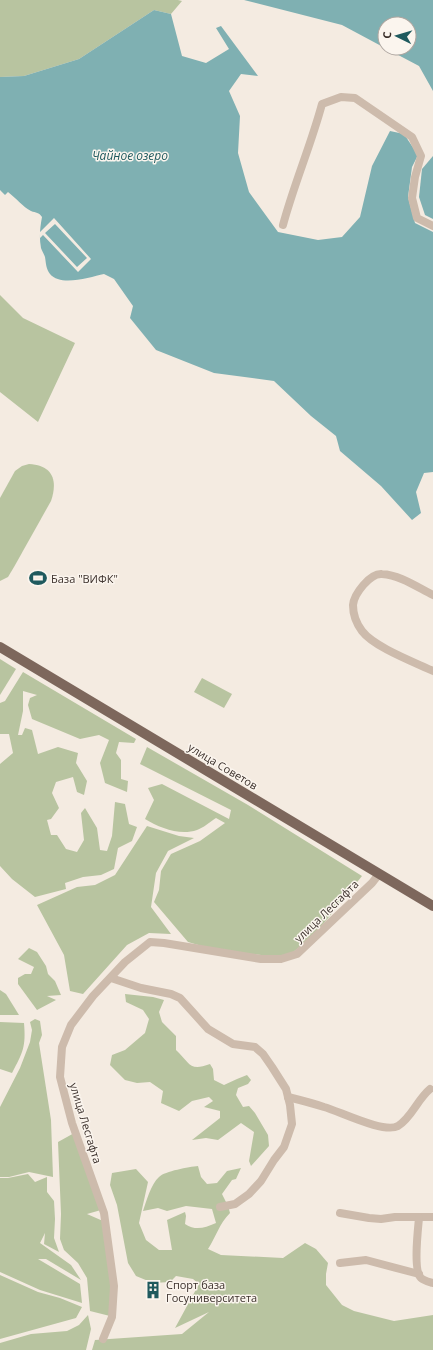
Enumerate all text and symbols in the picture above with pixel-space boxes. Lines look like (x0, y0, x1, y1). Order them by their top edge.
north arrow (377, 16, 417, 56)
text: С (379, 31, 394, 39)
water label: Чайное озеро (92, 147, 168, 164)
sports icon: База "ВИФК" (28, 568, 48, 588)
place label: База "ВИФК" (51, 571, 118, 586)
street label: улица Советов (185, 739, 261, 793)
street label: улица Лесгафта (291, 876, 361, 946)
street label: улица Лесгафта (67, 1081, 105, 1165)
place label: Спорт база Госуниверситета (166, 1277, 257, 1305)
building icon: Спорт база Госуниверситета (143, 1280, 163, 1300)

